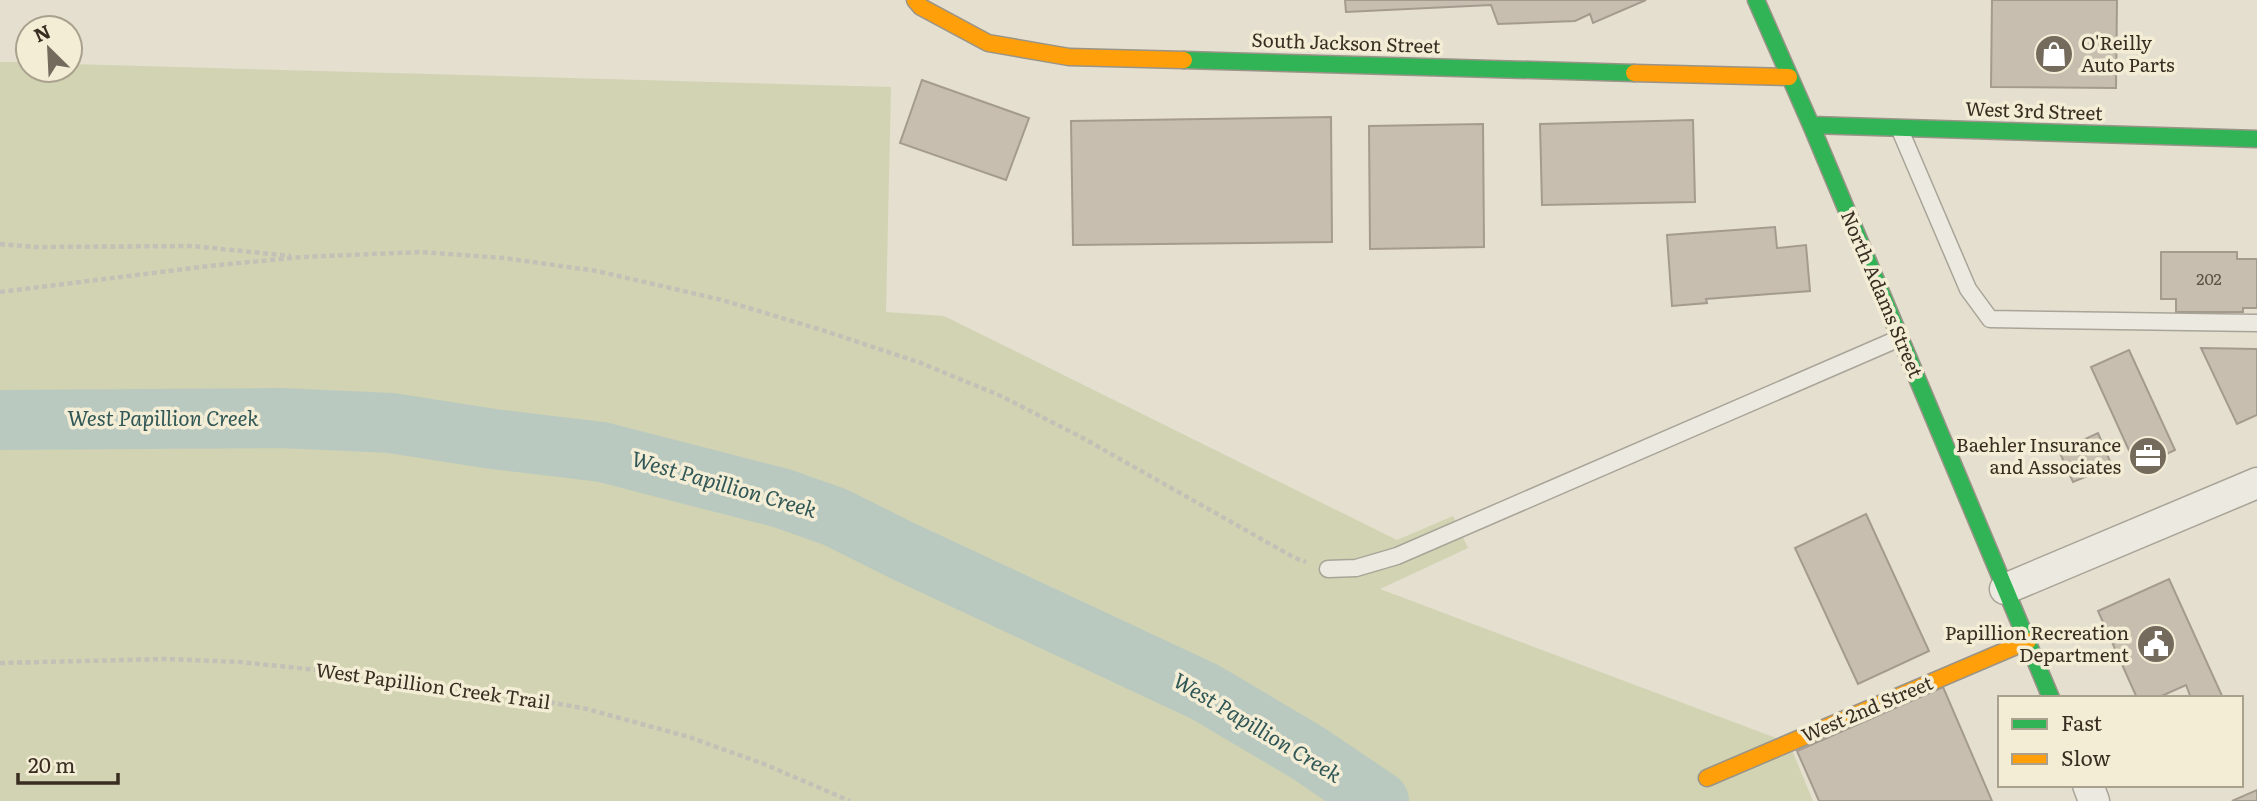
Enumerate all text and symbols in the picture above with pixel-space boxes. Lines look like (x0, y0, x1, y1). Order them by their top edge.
north arrow (14, 14, 84, 84)
text: N (29, 17, 55, 49)
street label: South Jackson Street (1251, 25, 1441, 59)
place label: O'Reilly Auto Parts (2081, 28, 2175, 78)
shop icon: O'Reilly Auto Parts (2033, 33, 2075, 75)
street label: West 3rd Street (1965, 94, 2103, 126)
street label: North Adams Street (1835, 206, 1931, 382)
house number: 202 (2196, 266, 2222, 290)
water label: West Papillion Creek (67, 401, 259, 432)
place label: Baehler Insurance and Associates (1956, 430, 2121, 480)
office icon: Baehler Insurance and Associates (2127, 435, 2169, 477)
water label: West Papillion Creek (628, 441, 822, 524)
place label: Papillion Recreation Department (1945, 618, 2129, 668)
public building icon: Papillion Recreation Department (2135, 623, 2177, 665)
street label: West Papillion Creek Trail (314, 655, 552, 715)
water label: West Papillion Creek (1168, 663, 1349, 789)
street label: West 2nd Street (1797, 668, 1937, 748)
legend (1998, 696, 2243, 787)
text: Fast (2061, 706, 2102, 737)
text: Slow (2061, 741, 2111, 772)
scale bar (18, 742, 117, 786)
text: 20 m (28, 748, 75, 779)

